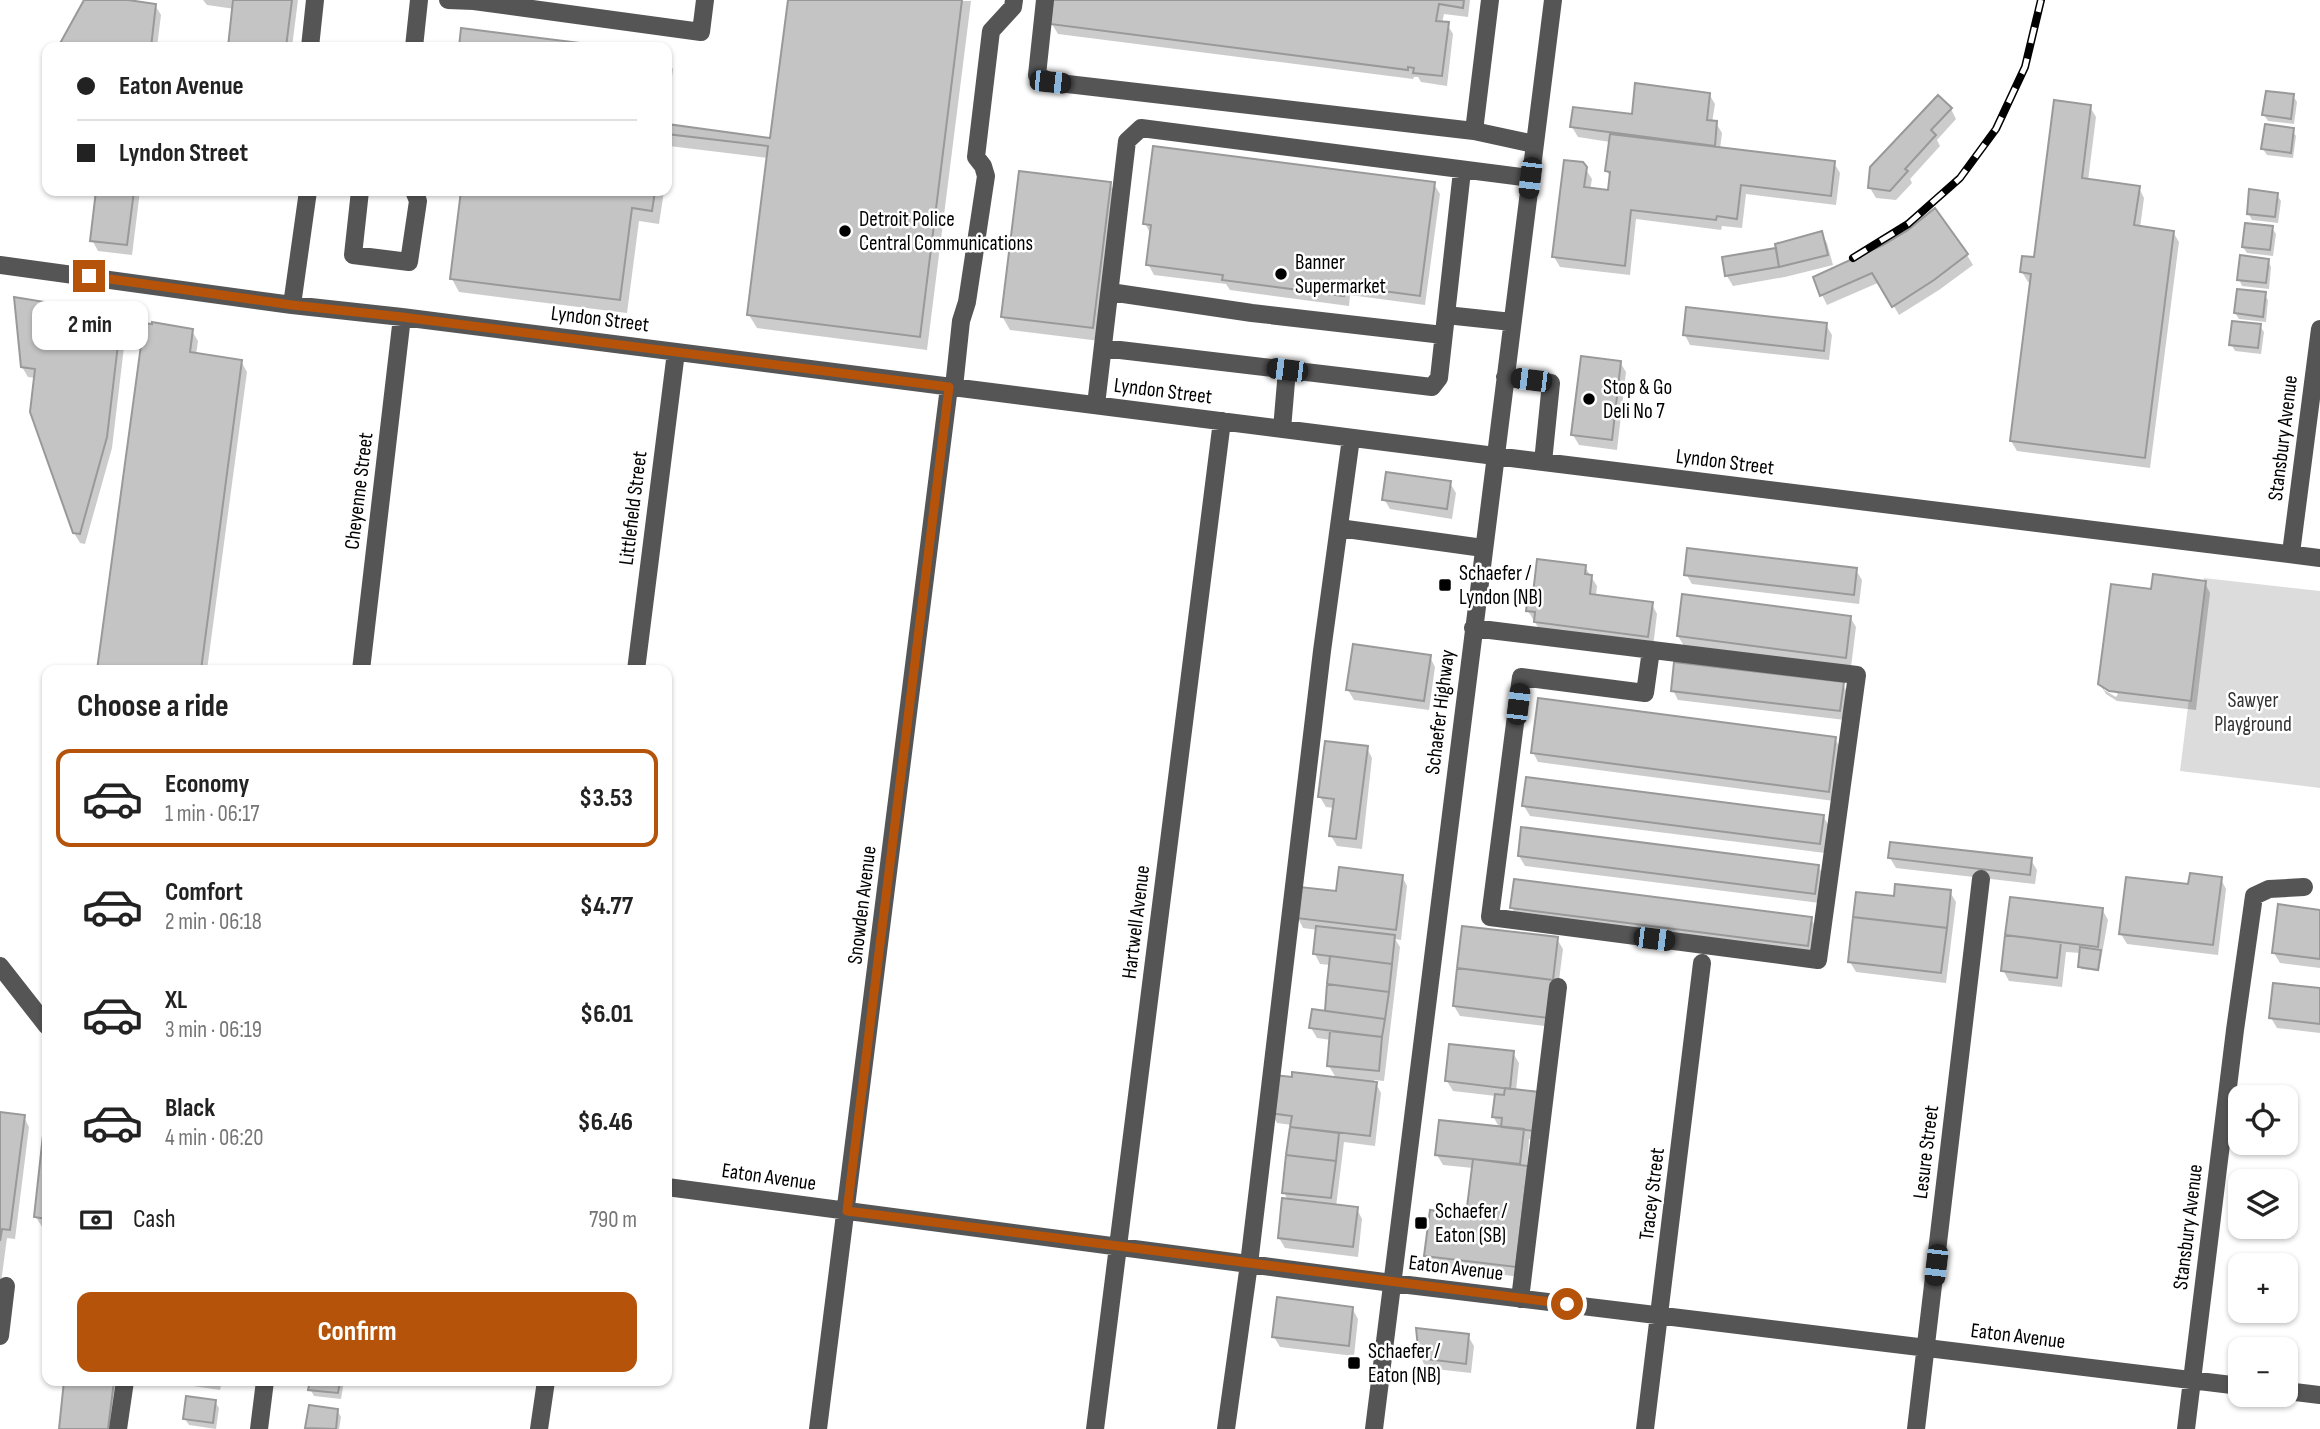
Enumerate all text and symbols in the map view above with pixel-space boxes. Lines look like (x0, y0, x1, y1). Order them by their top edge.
car (1029, 69, 1072, 95)
text: Eaton Avenue (119, 71, 244, 102)
text: Lyndon Street (119, 138, 248, 169)
car (1518, 156, 1543, 200)
place label: Detroit Police Central Communications (859, 207, 1033, 256)
marker: Detroit Police Central Communications (837, 223, 853, 239)
place label: Banner Supermarket (1295, 250, 1386, 299)
route end (73, 260, 105, 292)
marker: Banner Supermarket (1273, 266, 1289, 282)
callout: 2 min (31, 300, 147, 350)
street label: Lyndon Street (550, 301, 650, 337)
text: 2 min (68, 311, 112, 339)
car (1265, 357, 1310, 383)
car (1509, 367, 1554, 393)
street label: Lyndon Street (1113, 373, 1213, 409)
street label: Stansbury Avenue (2263, 374, 2303, 502)
place label: Stop & Go Deli No 7 (1603, 375, 1672, 424)
marker: Stop & Go Deli No 7 (1581, 391, 1597, 407)
street label: Cheyenne Street (339, 431, 379, 551)
street label: Lyndon Street (1675, 444, 1775, 480)
street label: Littlefield Street (614, 450, 652, 566)
place label: Schaefer / Lyndon (NB) (1459, 561, 1542, 610)
marker: Schaefer / Lyndon (NB) (1437, 577, 1453, 593)
street label: Schaefer Highway (1420, 648, 1460, 776)
car (1506, 682, 1531, 726)
text: Choose a ride (77, 687, 229, 726)
park label: Sawyer Playground (2214, 688, 2292, 737)
icon: car (81, 767, 144, 830)
text: Economy (165, 769, 249, 800)
text: $3.53 (579, 783, 633, 814)
text: 1 min · 06:17 (165, 800, 259, 828)
street label: Snowden Avenue (842, 844, 882, 966)
street label: Hartwell Avenue (1117, 864, 1155, 980)
icon: car (81, 875, 144, 938)
text: Comfort (165, 877, 243, 908)
text: $4.77 (580, 891, 633, 922)
text: 2 min · 06:18 (165, 908, 262, 936)
car (1632, 926, 1677, 952)
icon: car (81, 983, 144, 1046)
text: XL (165, 985, 187, 1016)
text: $6.01 (580, 999, 633, 1030)
text: 3 min · 06:19 (165, 1016, 262, 1044)
map controls (2228, 1085, 2298, 1407)
button: locate (2228, 1085, 2298, 1155)
icon: car (81, 1091, 144, 1154)
text: Black (165, 1093, 215, 1124)
street label: Lesure Street (1908, 1104, 1944, 1200)
text: $6.46 (577, 1107, 633, 1138)
text: 4 min · 06:20 (165, 1124, 263, 1152)
street label: Tracey Street (1634, 1146, 1670, 1242)
street label: Eaton Avenue (720, 1158, 818, 1196)
street label: Stansbury Avenue (2168, 1163, 2208, 1291)
button: layers (2228, 1169, 2298, 1239)
place label: Schaefer / Eaton (SB) (1435, 1199, 1507, 1248)
icon: cash (77, 1201, 115, 1239)
text: Cash (133, 1204, 176, 1235)
text: 790 m (589, 1206, 637, 1234)
marker: Schaefer / Eaton (SB) (1413, 1215, 1429, 1231)
car (1924, 1243, 1949, 1287)
street label: Eaton Avenue (1407, 1250, 1505, 1286)
button: + (2228, 1253, 2298, 1323)
route start (1551, 1288, 1583, 1320)
button: Confirm (77, 1292, 637, 1372)
street label: Eaton Avenue (1969, 1318, 2067, 1354)
button: − (2228, 1337, 2298, 1407)
place label: Schaefer / Eaton (NB) (1368, 1339, 1441, 1388)
marker: Schaefer / Eaton (NB) (1346, 1355, 1362, 1371)

